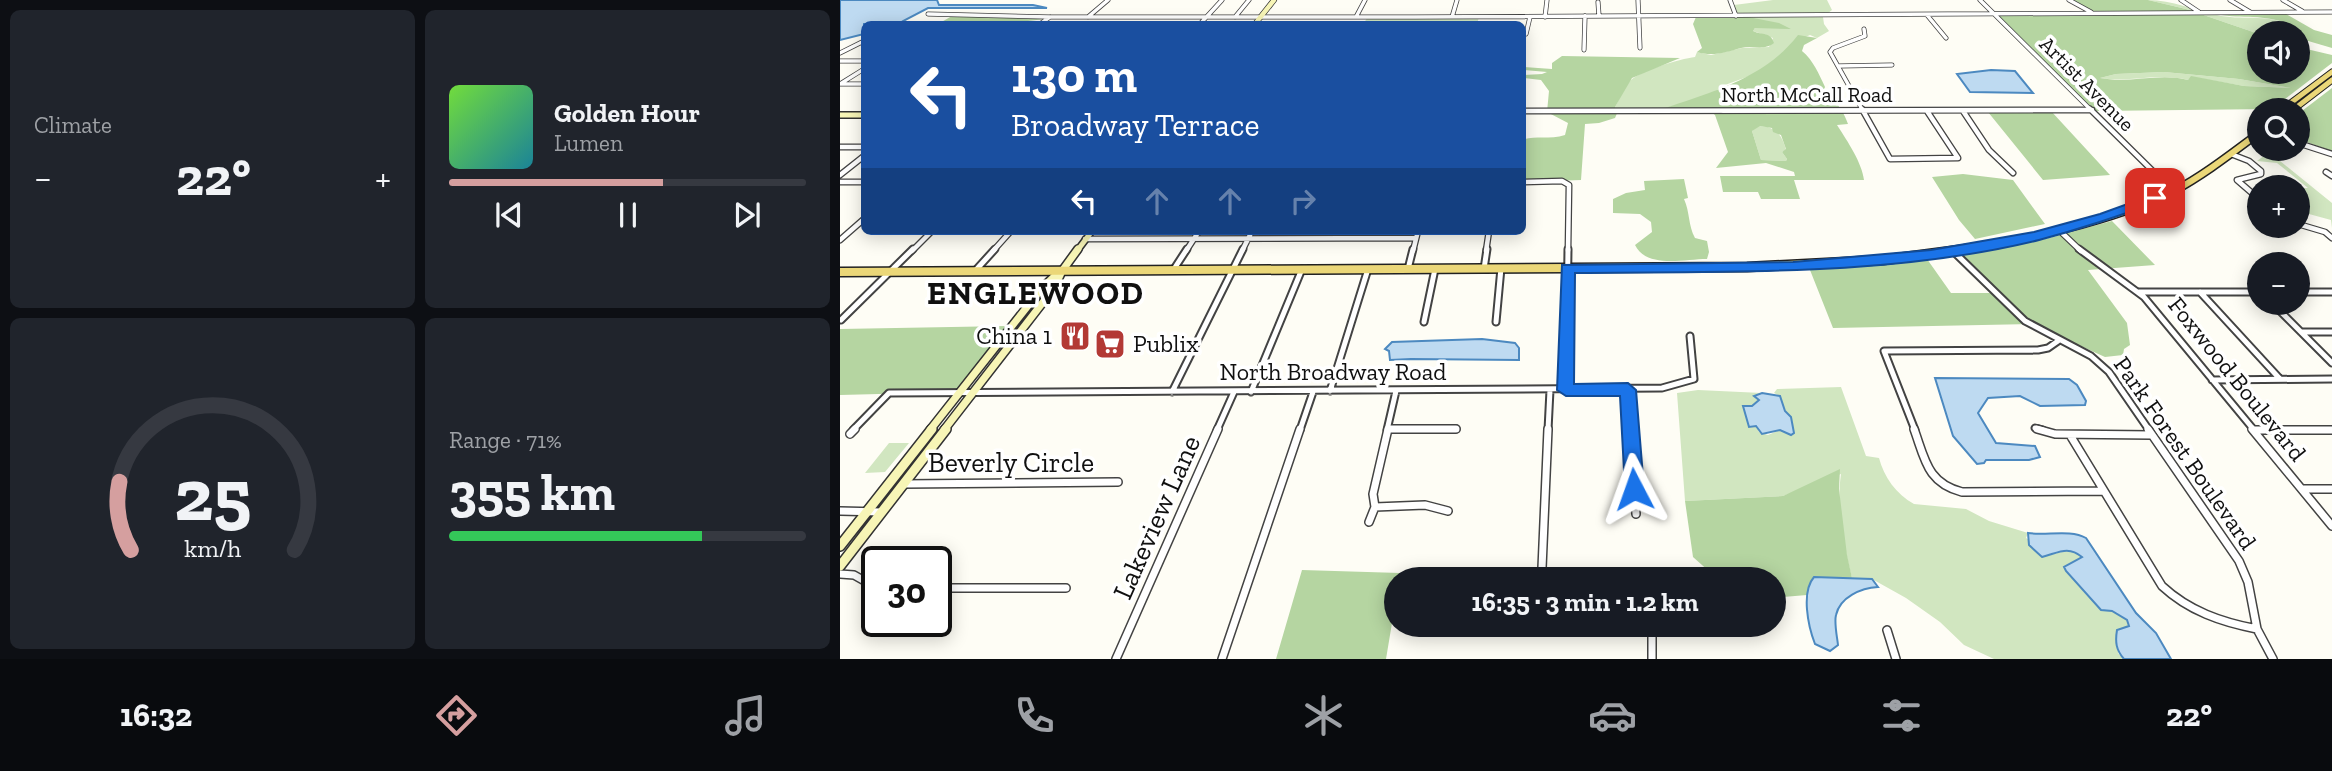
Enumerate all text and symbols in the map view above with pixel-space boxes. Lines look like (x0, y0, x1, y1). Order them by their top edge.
map controls (2247, 21, 2310, 315)
button: sound (2247, 21, 2310, 84)
street label: Artist Avenue (2035, 31, 2140, 136)
text: 130 m (1011, 46, 1137, 105)
icon: left (896, 49, 987, 140)
street label: North McCall Road (1721, 82, 1893, 107)
text: Golden Hour (554, 97, 700, 129)
button: search (2247, 98, 2310, 161)
text: Broadway Terrace (1011, 106, 1260, 144)
text: Climate (34, 111, 112, 139)
text: Lumen (554, 129, 623, 157)
text: 22° (176, 146, 251, 208)
text: − (34, 155, 52, 201)
text: + (375, 155, 391, 201)
pin (2125, 168, 2185, 228)
button: + (2247, 175, 2310, 238)
icon: arrive (2136, 179, 2174, 217)
icon: left (1065, 182, 1103, 220)
icon: ahead (1138, 182, 1176, 220)
icon: ahead (1211, 182, 1249, 220)
icon: right (1284, 182, 1322, 220)
icon: previous (490, 196, 528, 234)
icon: pause (609, 196, 647, 234)
icon: next (728, 196, 766, 234)
button: − (2247, 252, 2310, 315)
district label: ENGLEWOOD (927, 274, 1145, 312)
street label: Foxwood Boulevard (2162, 291, 2313, 467)
restaurant icon: China 1 (1058, 319, 1092, 353)
place label: China 1 (976, 321, 1052, 350)
supermarket icon: Publix (1093, 327, 1127, 361)
place label: Publix (1133, 329, 1199, 358)
street label: Park Forest Boulevard (2108, 351, 2263, 555)
street label: North Broadway Road (1220, 357, 1446, 386)
text: Range · 71% (449, 426, 562, 454)
street label: Lakeview Lane (1106, 430, 1207, 604)
street label: Beverly Circle (928, 446, 1094, 479)
text: 25 (174, 451, 251, 539)
position arrow (1597, 452, 1671, 526)
text: 355 km (449, 461, 615, 523)
text: km/h (184, 532, 241, 562)
speed limit sign: 30 (861, 546, 952, 637)
text: 16:35 · 3 min · 1.2 km (1472, 586, 1698, 618)
icon: directions (432, 691, 481, 740)
icon: music (721, 691, 770, 740)
icon: phone (1010, 691, 1059, 740)
icon: climate (1299, 691, 1348, 740)
icon: car (1588, 691, 1637, 740)
icon: filters (1877, 691, 1926, 740)
text: 16:32 (120, 696, 192, 734)
text: 22° (2166, 696, 2212, 734)

